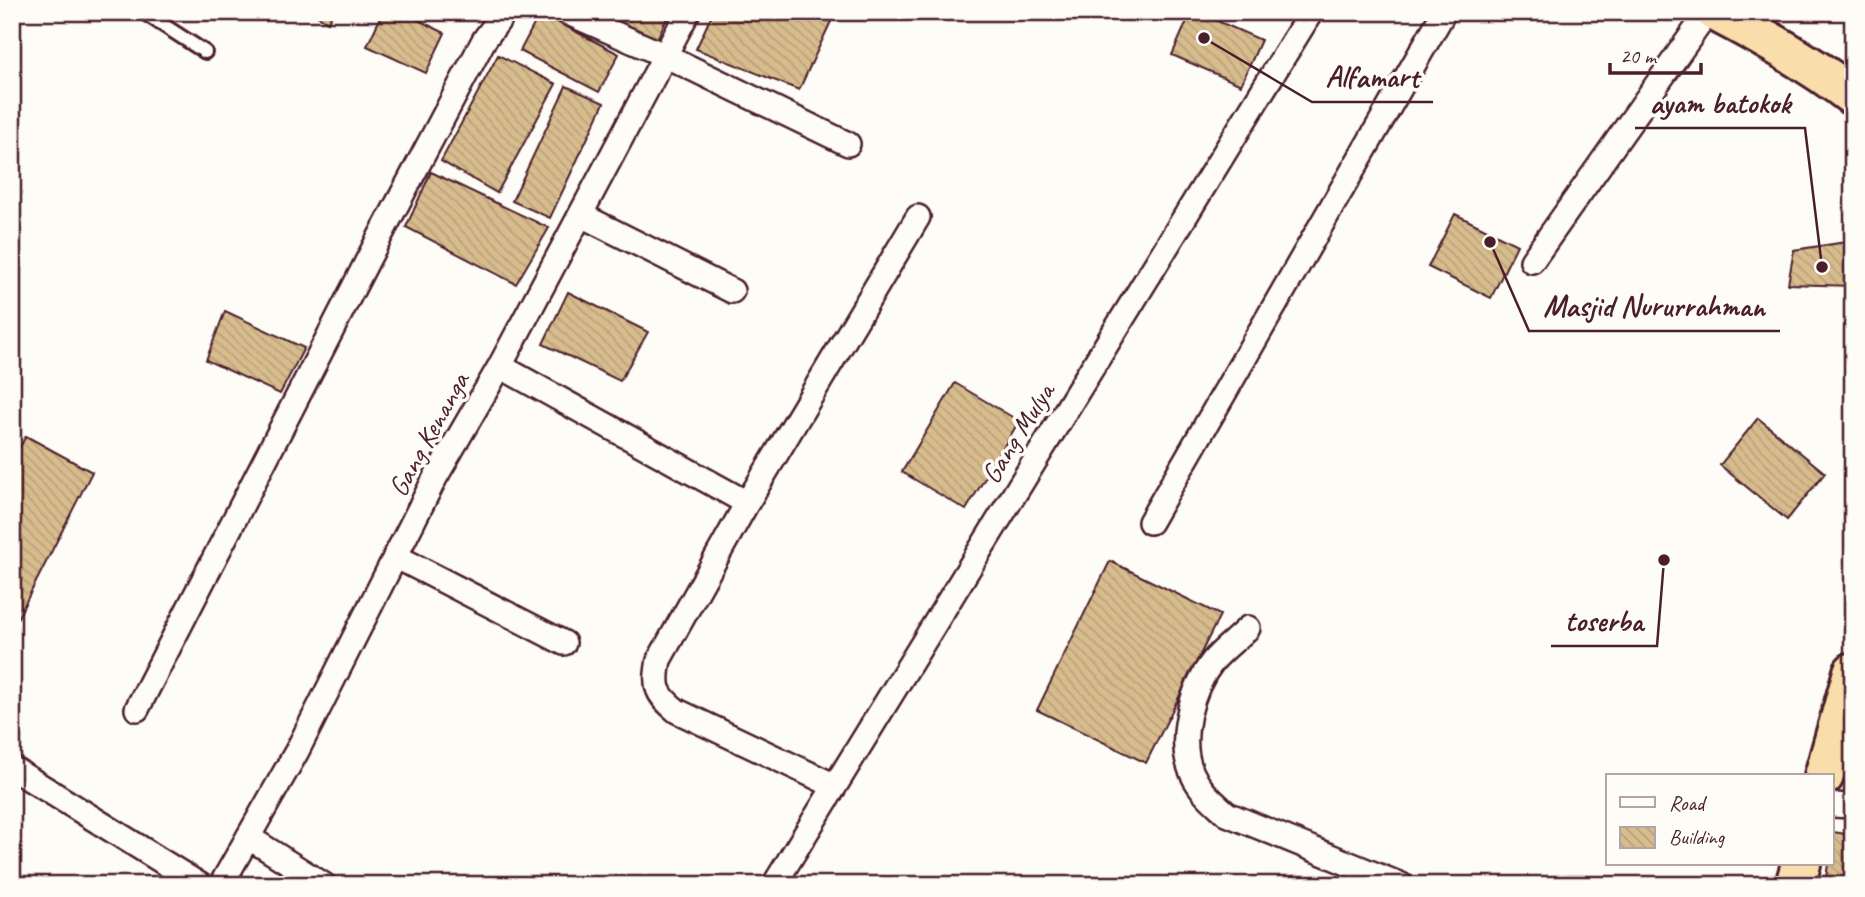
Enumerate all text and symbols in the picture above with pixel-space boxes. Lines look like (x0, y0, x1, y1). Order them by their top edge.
scale bar (1610, 32, 1700, 76)
text: 20 m (1620, 43, 1658, 69)
callout: Alfamart (1312, 51, 1433, 102)
text: Alfamart (1325, 58, 1422, 96)
callout: ayam batokok (1635, 77, 1805, 128)
text: ayam batokok (1650, 84, 1793, 122)
callout: Masjid Nururrahman (1529, 280, 1780, 331)
text: Masjid Nururrahman (1543, 287, 1767, 325)
street label: Gang Kenanga (380, 365, 478, 502)
street label: Gang Mulya (973, 375, 1063, 490)
callout: toserba (1551, 595, 1657, 646)
text: toserba (1565, 602, 1645, 640)
legend (1606, 774, 1834, 866)
text: Road (1669, 790, 1708, 816)
text: Building (1669, 824, 1726, 850)

